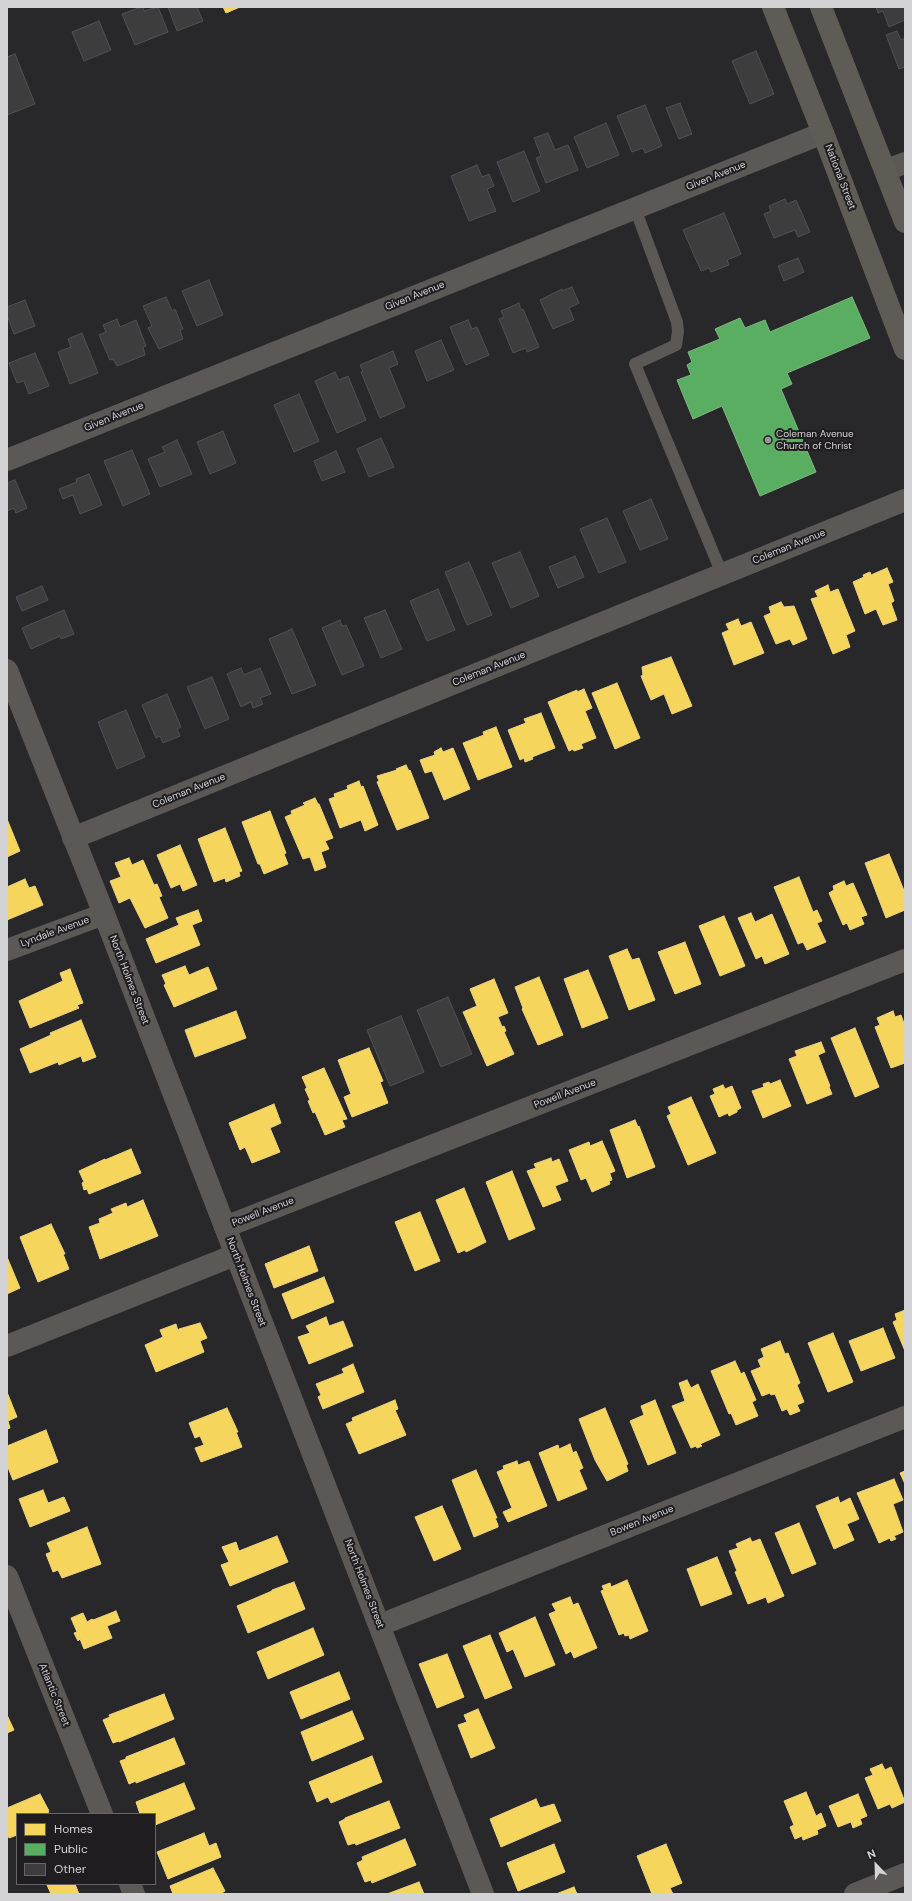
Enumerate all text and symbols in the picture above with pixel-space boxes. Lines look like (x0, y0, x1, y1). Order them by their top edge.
street label: National Street (822, 143, 858, 211)
street label: Given Avenue (685, 159, 747, 193)
street label: Given Avenue (384, 279, 446, 313)
street label: Given Avenue (83, 400, 145, 434)
place label: Coleman Avenue Church of Christ (776, 428, 854, 452)
marker: Coleman Avenue Church of Christ (763, 435, 773, 445)
street label: Coleman Avenue (751, 527, 827, 567)
street label: Coleman Avenue (451, 649, 527, 689)
street label: Coleman Avenue (151, 771, 227, 811)
street label: Lyndale Avenue (19, 914, 91, 950)
street label: North Holmes Street (106, 934, 152, 1026)
street label: Powell Avenue (532, 1077, 598, 1111)
street label: Powell Avenue (230, 1195, 296, 1229)
street label: North Holmes Street (223, 1236, 269, 1328)
street label: Bowen Avenue (609, 1503, 675, 1539)
street label: North Holmes Street (341, 1538, 387, 1630)
street label: Atlantic Street (36, 1662, 72, 1728)
legend (16, 1813, 156, 1885)
text: Homes (54, 1821, 93, 1837)
text: Public (54, 1841, 88, 1857)
north arrow (856, 1845, 896, 1885)
text: N (865, 1846, 878, 1862)
text: Other (54, 1861, 86, 1877)

